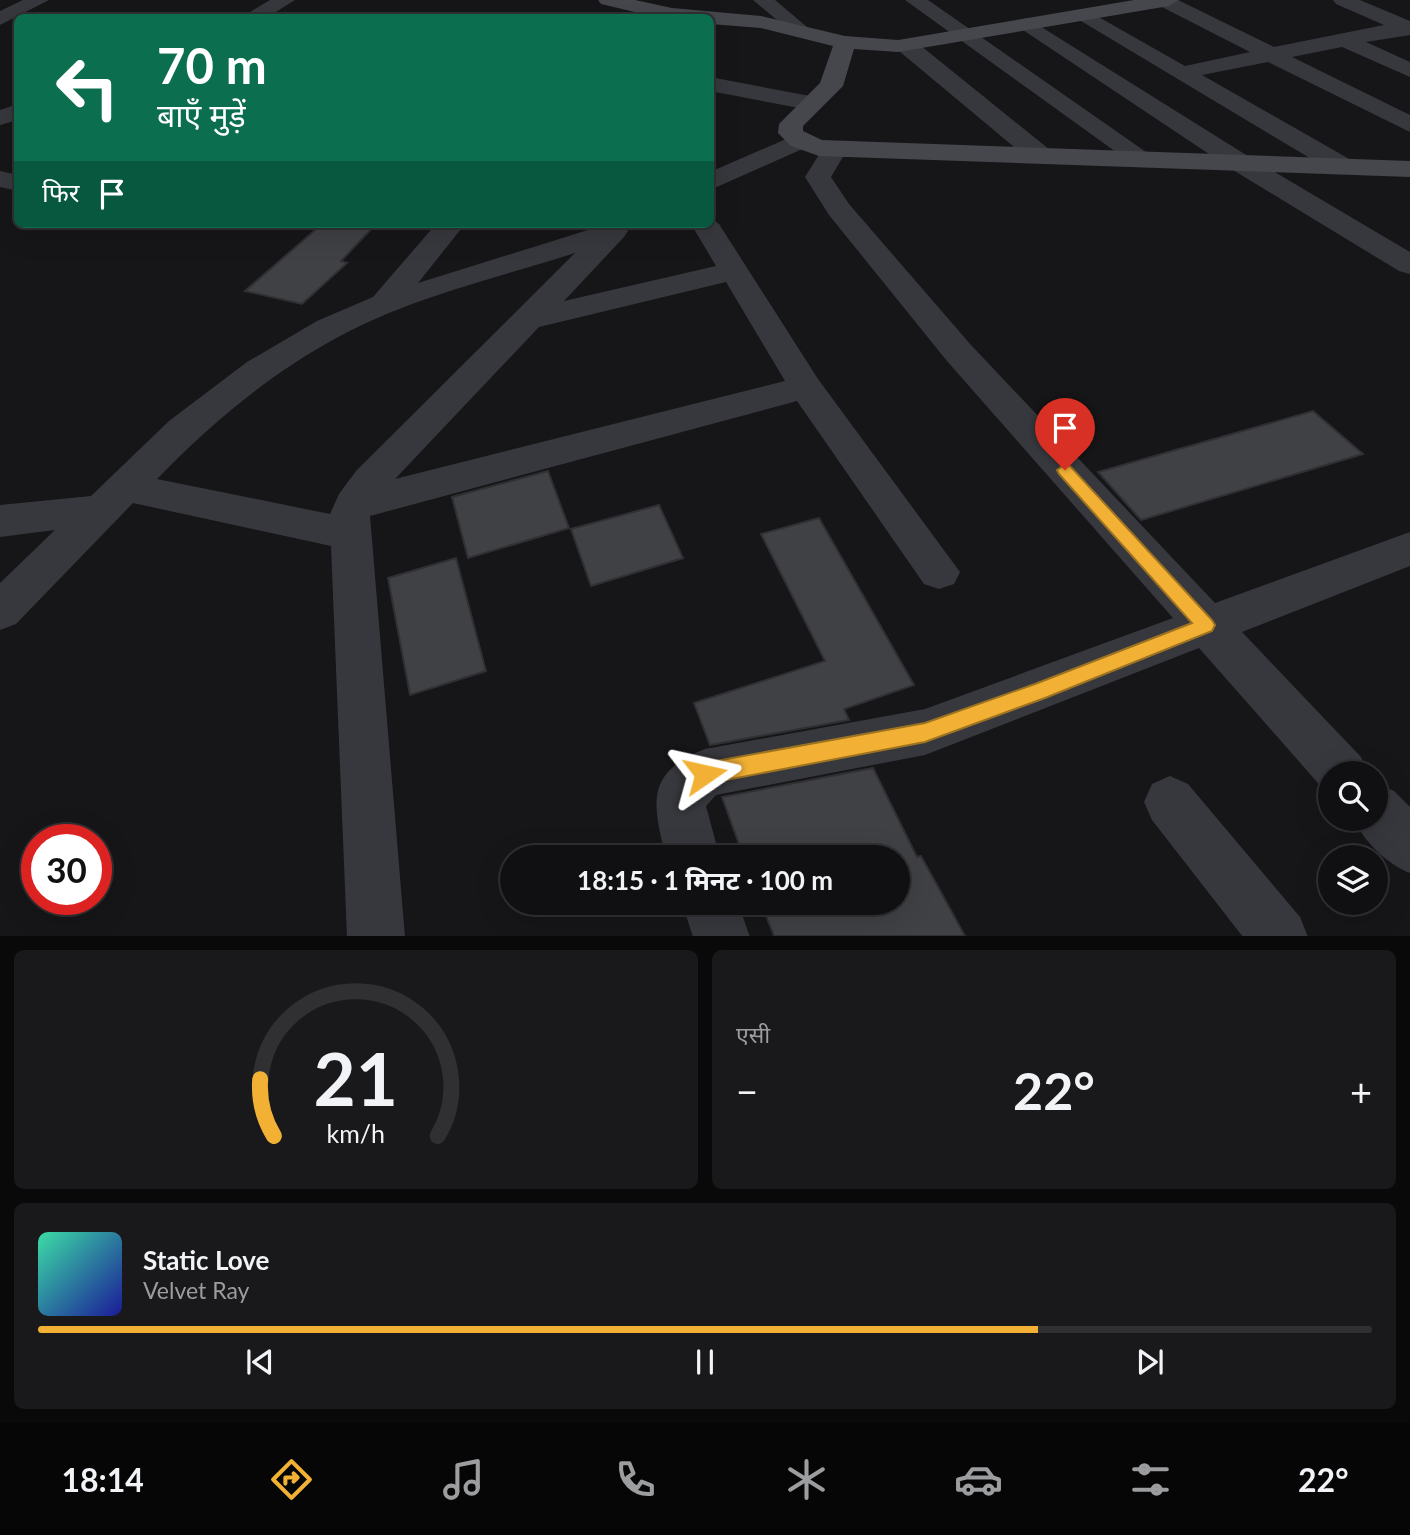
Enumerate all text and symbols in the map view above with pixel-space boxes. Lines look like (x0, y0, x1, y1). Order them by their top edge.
text: 70 m (157, 36, 267, 94)
icon: left (42, 42, 133, 133)
text: बाएँ मुड़ें (157, 95, 246, 134)
icon: arrive (93, 175, 131, 213)
text: फिर (42, 176, 79, 208)
pin (1035, 398, 1095, 470)
icon: arrive (1046, 409, 1084, 447)
position arrow (668, 737, 742, 811)
map controls (1318, 761, 1388, 915)
button: search (1318, 761, 1388, 831)
speed limit sign: 30 (21, 824, 112, 915)
button: layers (1318, 845, 1388, 915)
text: 18:15 · 1 मिनट · 100 m (577, 864, 833, 896)
text: एसी (736, 1020, 770, 1048)
text: 21 (314, 1034, 398, 1122)
text: 22° (1013, 1059, 1095, 1121)
text: − (736, 1068, 758, 1114)
text: + (1350, 1068, 1372, 1114)
text: km/h (327, 1117, 385, 1147)
text: Static Love (143, 1244, 270, 1276)
text: Velvet Ray (143, 1276, 249, 1304)
icon: previous (241, 1343, 279, 1381)
icon: pause (686, 1343, 724, 1381)
icon: next (1131, 1343, 1169, 1381)
icon: directions (267, 1455, 316, 1504)
icon: music (439, 1455, 488, 1504)
icon: phone (611, 1455, 660, 1504)
icon: climate (782, 1455, 831, 1504)
icon: car (954, 1455, 1003, 1504)
icon: filters (1126, 1455, 1175, 1504)
text: 18:14 (61, 1460, 144, 1499)
text: 22° (1298, 1460, 1348, 1499)

